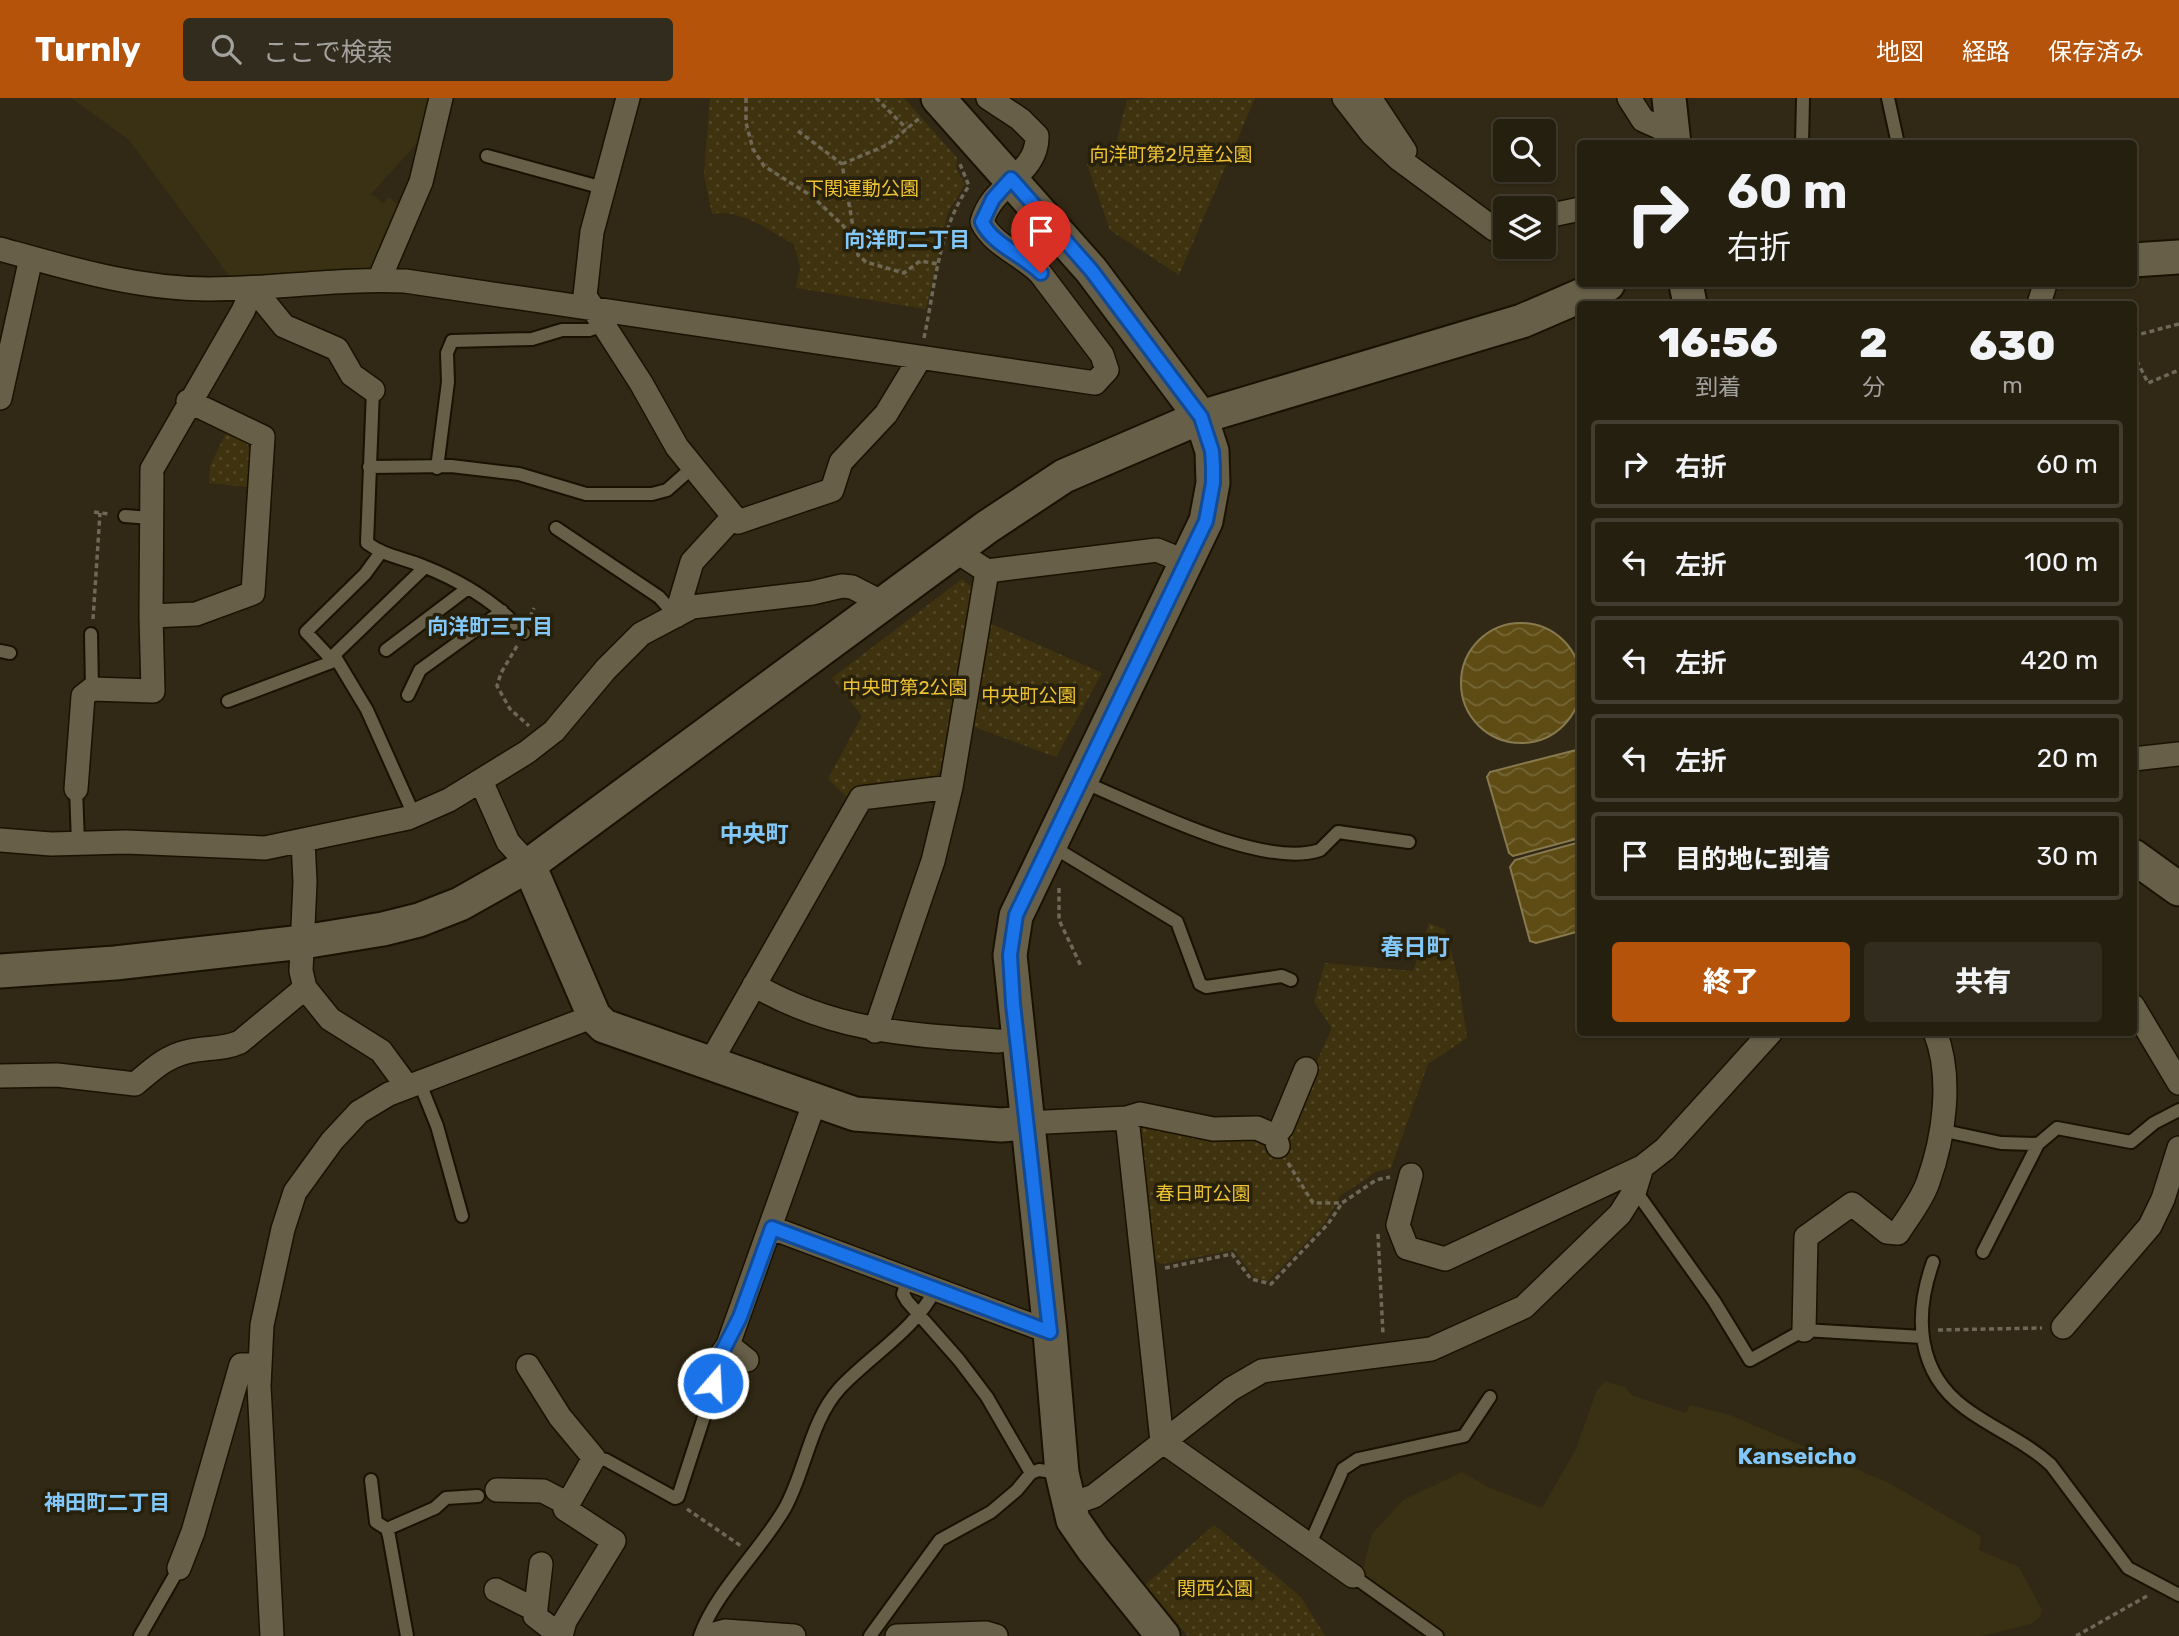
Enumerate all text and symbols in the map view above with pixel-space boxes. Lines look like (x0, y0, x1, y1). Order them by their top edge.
search box (183, 18, 673, 81)
text: Turnly (35, 30, 141, 69)
icon: search (207, 30, 245, 68)
text: ここで検索 (263, 37, 393, 68)
text: 地図 (1876, 38, 1924, 66)
text: 経路 (1962, 38, 2010, 66)
text: 保存済み (2048, 38, 2144, 66)
map controls (1493, 119, 1556, 259)
button: search (1493, 119, 1556, 182)
park label: 向洋町第2児童公園 (1089, 143, 1253, 166)
text: 60 m (1727, 162, 1848, 220)
icon: right (1612, 168, 1703, 259)
park label: 下関運動公園 (805, 177, 919, 200)
button: layers (1493, 196, 1556, 259)
pin (1011, 201, 1071, 273)
icon: arrive (1022, 212, 1060, 250)
district label: 向洋町二丁目 (844, 227, 970, 252)
text: 右折 (1727, 228, 1791, 266)
text: 16:56 (1658, 318, 1778, 368)
text: 2 (1859, 318, 1888, 368)
text: 630 (1969, 321, 2056, 371)
text: m (2002, 371, 2023, 399)
text: 到着 (1695, 373, 1741, 401)
text: 分 (1862, 373, 1885, 401)
icon: right (1616, 445, 1654, 483)
text: 60 m (2036, 449, 2098, 480)
text: 右折 (1675, 452, 1727, 483)
icon: left (1616, 543, 1654, 581)
text: 100 m (2024, 547, 2098, 578)
text: 左折 (1675, 550, 1727, 581)
district label: 向洋町三丁目 (427, 614, 553, 639)
icon: left (1616, 641, 1654, 679)
text: 420 m (2021, 645, 2098, 676)
text: 左折 (1675, 648, 1727, 679)
park label: 中央町第2公園 (842, 676, 968, 699)
park label: 中央町公園 (981, 684, 1077, 707)
icon: left (1616, 739, 1654, 777)
text: 20 m (2037, 743, 2098, 774)
text: 左折 (1675, 746, 1727, 777)
district label: 中央町 (720, 820, 789, 848)
icon: arrive (1616, 837, 1654, 875)
text: 30 m (2036, 841, 2098, 872)
text: 目的地に到着 (1675, 844, 1831, 875)
district label: 春日町 (1381, 933, 1450, 961)
button: 終了 (1612, 942, 1850, 1022)
button: 共有 (1864, 942, 2102, 1022)
park label: 春日町公園 (1155, 1182, 1251, 1205)
position arrow (676, 1346, 750, 1420)
district label: Kanseicho (1738, 1442, 1856, 1470)
district label: 神田町二丁目 (44, 1490, 170, 1515)
park label: 関西公園 (1177, 1577, 1253, 1600)

